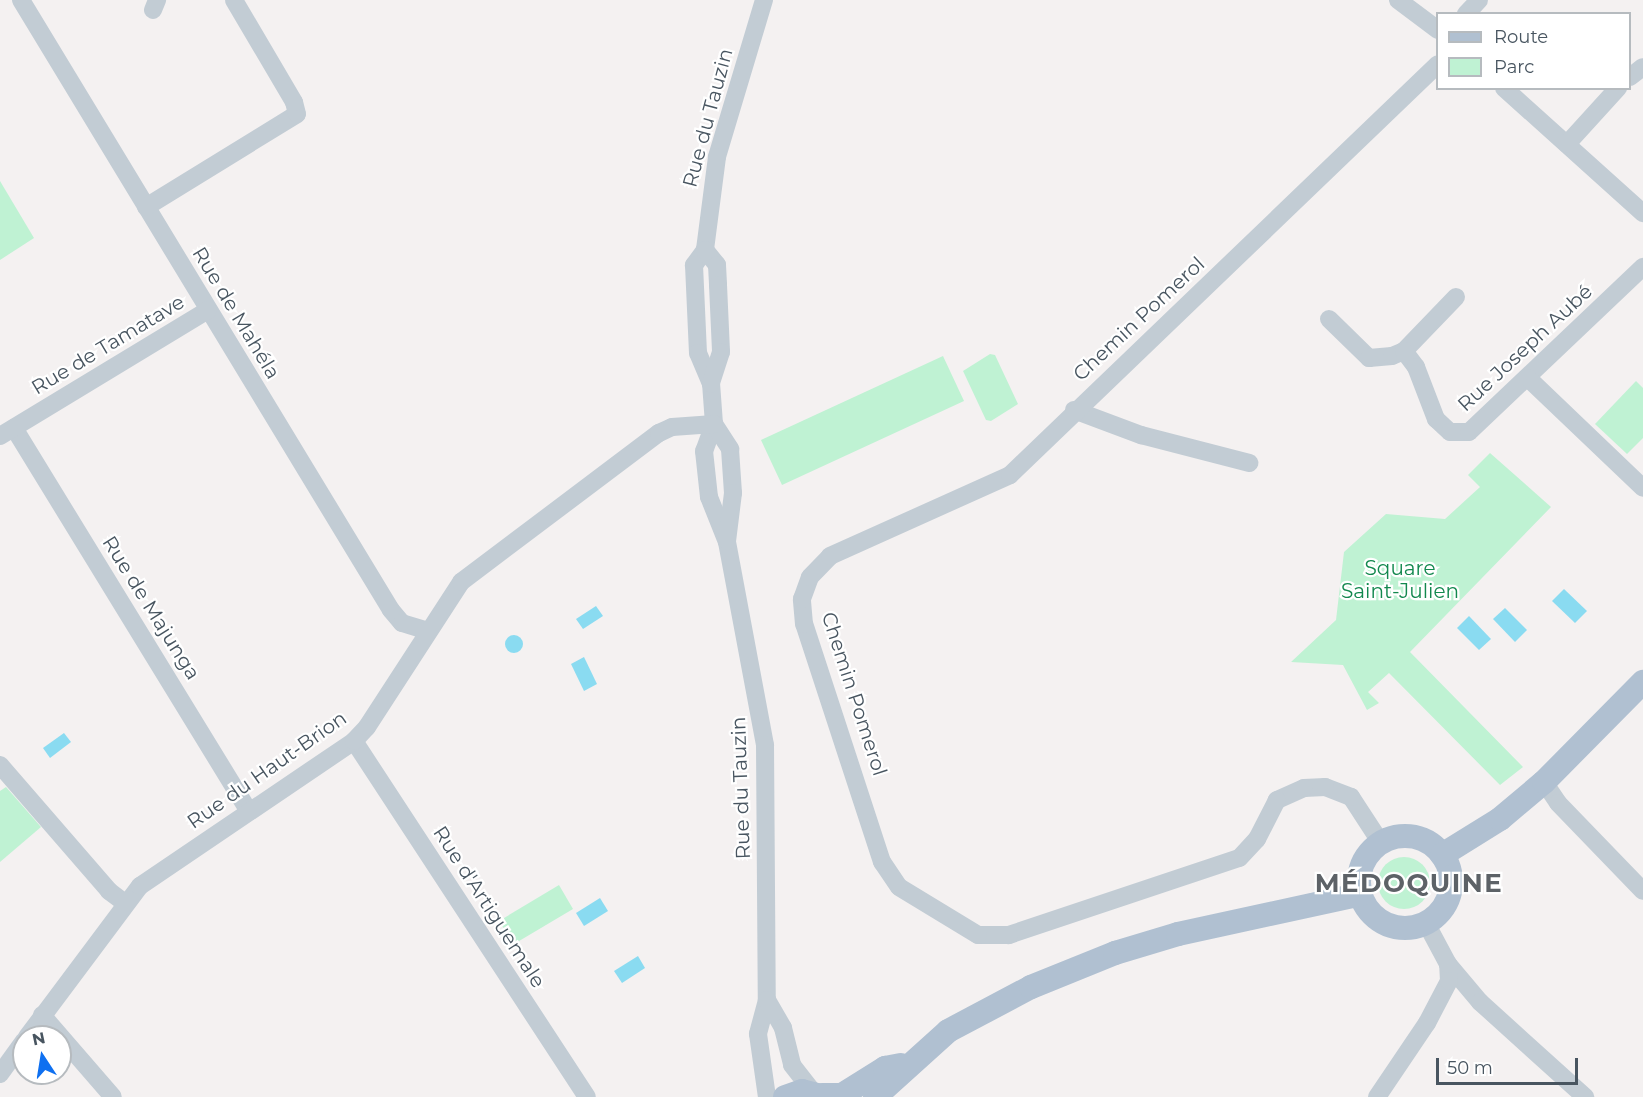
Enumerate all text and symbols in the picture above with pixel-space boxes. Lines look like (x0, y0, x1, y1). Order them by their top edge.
legend (1436, 12, 1631, 90)
text: Route (1494, 26, 1548, 48)
street label: Rue du Tauzin (678, 46, 738, 190)
text: Parc (1494, 56, 1534, 78)
street label: Rue de Mahéla (187, 243, 285, 383)
street label: Chemin Pomerol (1068, 252, 1210, 386)
street label: Rue Joseph Aubé (1453, 279, 1597, 417)
street label: Rue de Tamatave (27, 290, 189, 400)
street label: Rue de Majunga (97, 532, 205, 684)
park label: Square Saint-Julien (1341, 556, 1459, 603)
street label: Chemin Pomerol (816, 609, 892, 779)
street label: Rue du Haut-Brion (183, 706, 351, 834)
street label: Rue du Tauzin (727, 716, 755, 860)
street label: Rue d'Artiguemale (428, 822, 550, 992)
district label: MÉDOQUINE (1315, 868, 1503, 900)
north arrow (12, 1025, 72, 1085)
text: N (30, 1028, 47, 1049)
scale bar (1439, 1046, 1582, 1084)
text: 50 m (1447, 1057, 1493, 1079)

